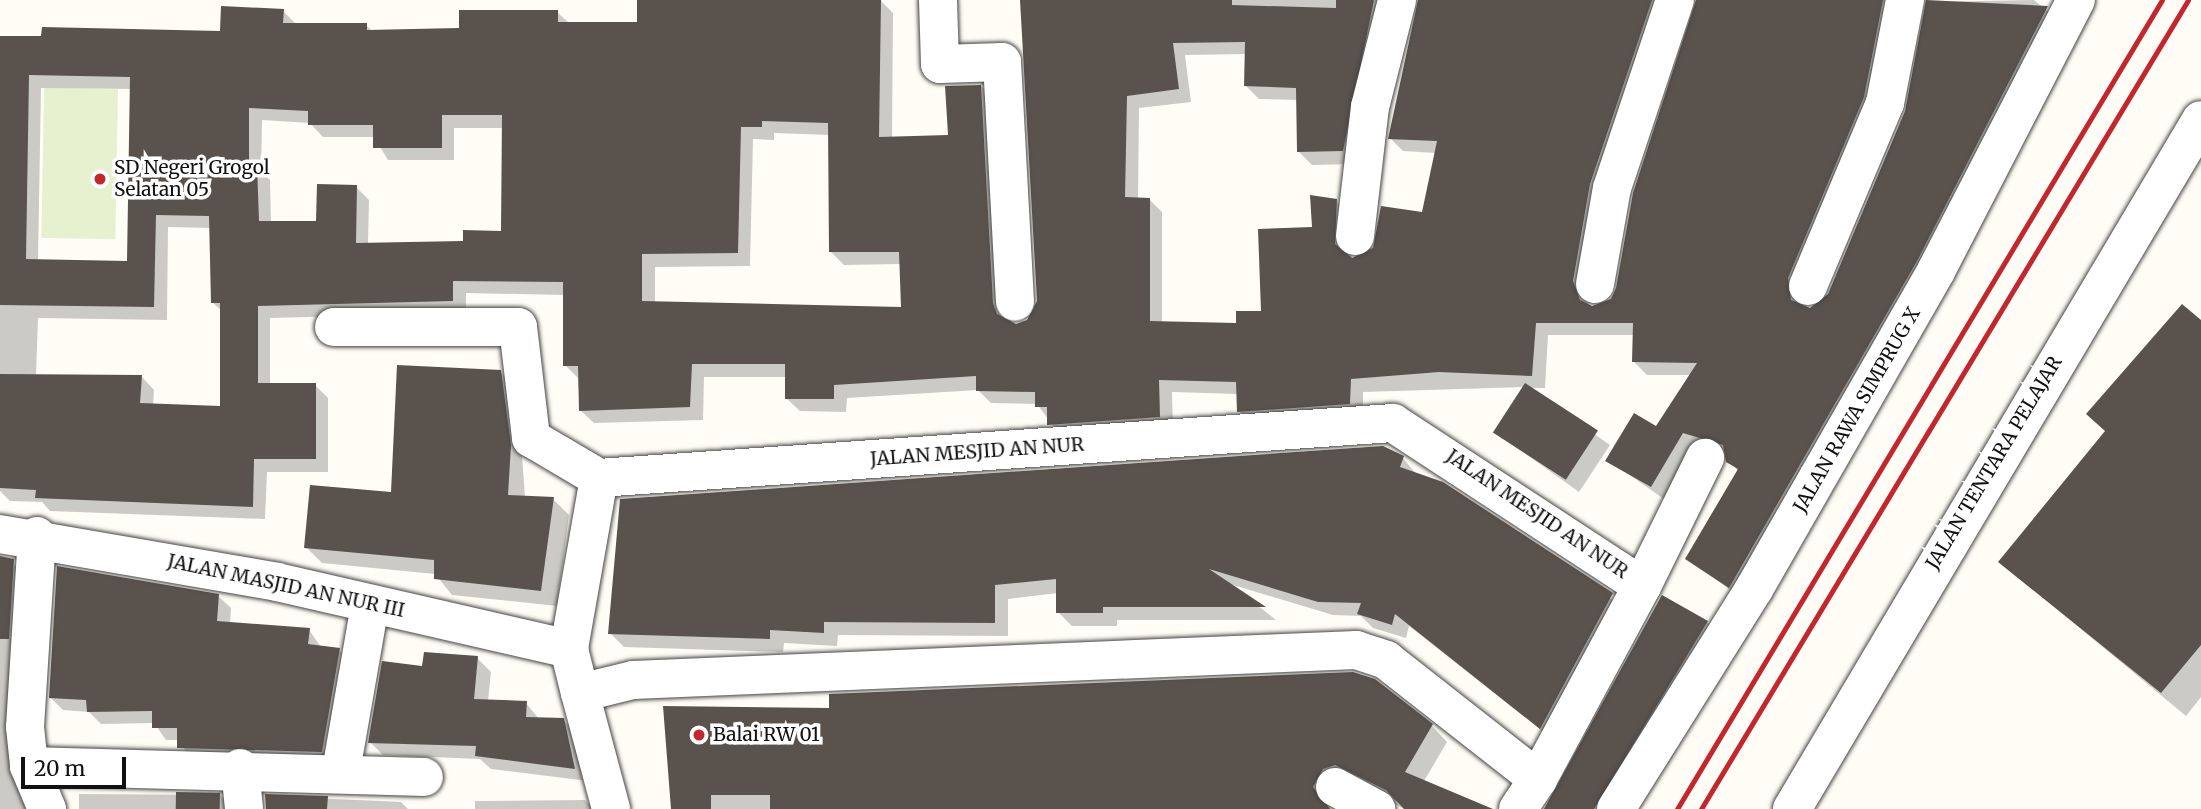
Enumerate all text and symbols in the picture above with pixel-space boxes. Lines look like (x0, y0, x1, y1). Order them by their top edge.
place label: SD Negeri Grogol Selatan 05 (114, 157, 270, 201)
marker: SD Negeri Grogol Selatan 05 (92, 171, 108, 187)
street label: JALAN RAWA SIMPRUG X (1789, 303, 1925, 517)
street label: JALAN TENTARA PELAJAR (1921, 352, 2067, 574)
street label: JALAN MESJID AN NUR (869, 433, 1085, 471)
street label: JALAN MESJID AN NUR (1442, 445, 1632, 583)
street label: JALAN MASJID AN NUR III (165, 550, 407, 622)
place label: Balai RW 01 (713, 724, 820, 746)
marker: Balai RW 01 (691, 727, 707, 743)
scale bar (24, 742, 130, 786)
text: 20 m (34, 755, 85, 782)

